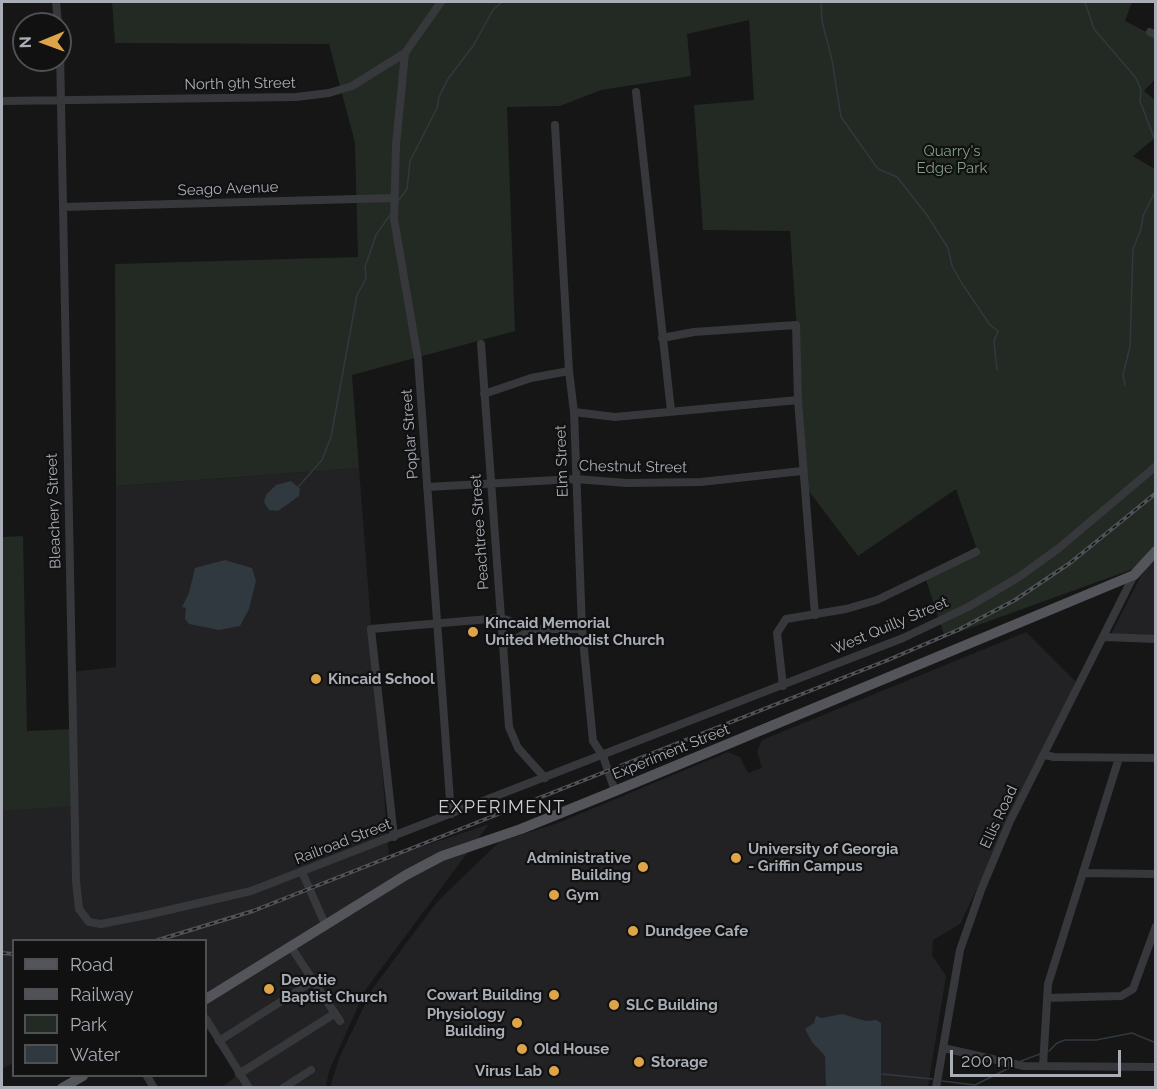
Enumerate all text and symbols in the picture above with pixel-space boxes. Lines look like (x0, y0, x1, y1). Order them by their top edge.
north arrow (12, 12, 72, 72)
text: N (16, 36, 35, 49)
street label: North 9th Street (184, 74, 296, 94)
park label: Quarry's Edge Park (917, 142, 987, 177)
street label: Seago Avenue (177, 178, 279, 200)
street label: Poplar Street (398, 388, 422, 480)
street label: Elm Street (552, 425, 572, 497)
street label: Bleachery Street (43, 453, 65, 569)
street label: Chestnut Street (579, 457, 687, 477)
street label: Peachtree Street (467, 473, 493, 591)
street label: West Quilly Street (829, 593, 951, 659)
place label: Kincaid Memorial United Methodist Church (485, 614, 665, 649)
marker: Kincaid Memorial United Methodist Church (466, 625, 480, 639)
place label: Kincaid School (328, 670, 435, 688)
marker: Kincaid School (309, 672, 323, 686)
street label: Experiment Street (610, 720, 732, 784)
street label: Ellis Road (977, 783, 1021, 851)
district label: EXPERIMENT (438, 797, 566, 819)
street label: Railroad Street (292, 815, 394, 869)
place label: University of Georgia - Griffin Campus (748, 840, 898, 875)
place label: Administrative Building (527, 849, 631, 884)
marker: University of Georgia - Griffin Campus (729, 851, 743, 865)
marker: Administrative Building (636, 860, 650, 874)
place label: Gym (566, 886, 599, 904)
marker: Gym (547, 888, 561, 902)
place label: Dundgee Cafe (645, 922, 748, 940)
marker: Dundgee Cafe (626, 924, 640, 938)
legend (12, 939, 207, 1077)
text: Road (70, 954, 113, 975)
place label: Devotie Baptist Church (281, 971, 387, 1006)
marker: Devotie Baptist Church (262, 982, 276, 996)
text: Railway (70, 984, 134, 1005)
place label: Cowart Building (427, 986, 542, 1004)
marker: Cowart Building (547, 988, 561, 1002)
place label: SLC Building (626, 996, 718, 1014)
marker: SLC Building (607, 998, 621, 1012)
place label: Physiology Building (427, 1005, 505, 1040)
text: Park (70, 1014, 107, 1035)
marker: Physiology Building (510, 1016, 524, 1030)
scale bar (953, 1038, 1124, 1076)
place label: Old House (534, 1040, 609, 1058)
marker: Old House (515, 1042, 529, 1056)
text: Water (70, 1044, 120, 1065)
text: 200 m (961, 1050, 1014, 1071)
place label: Storage (651, 1053, 708, 1071)
marker: Storage (632, 1055, 646, 1069)
place label: Virus Lab (475, 1062, 542, 1080)
marker: Virus Lab (547, 1064, 561, 1078)

